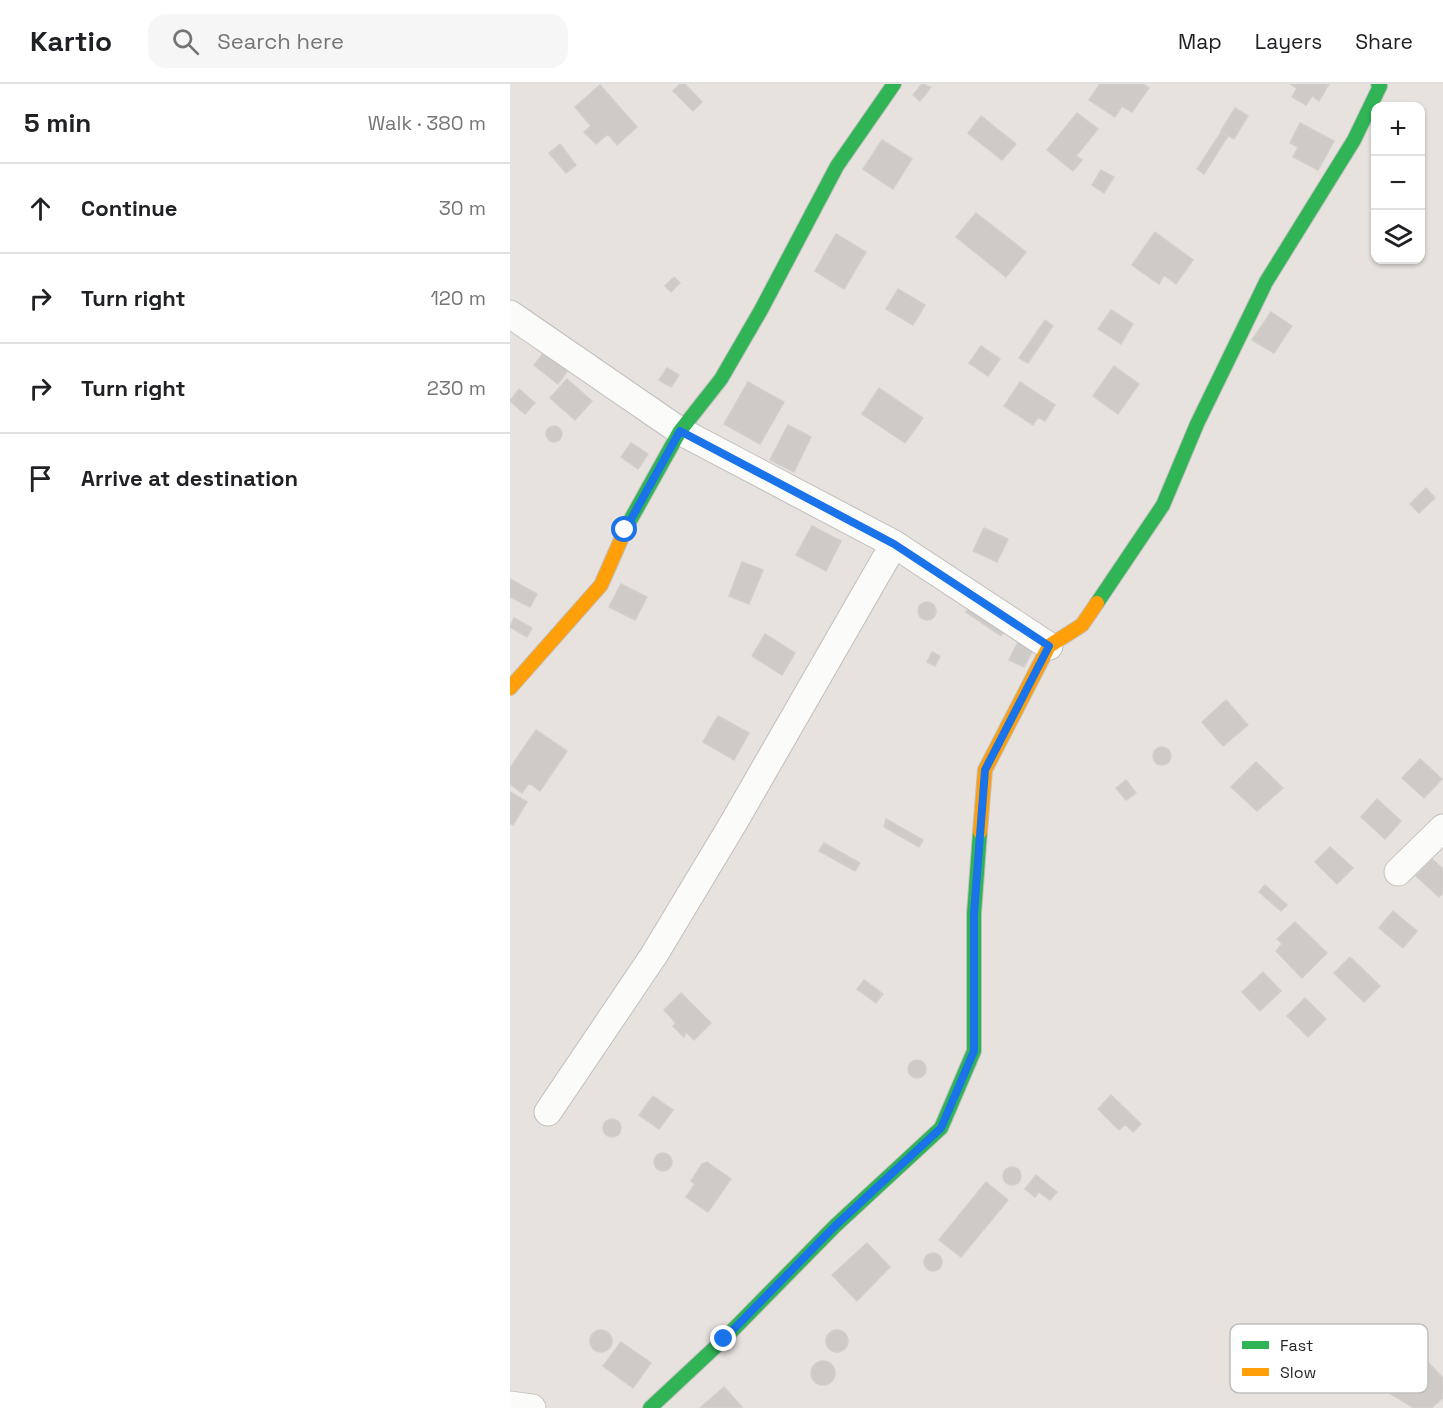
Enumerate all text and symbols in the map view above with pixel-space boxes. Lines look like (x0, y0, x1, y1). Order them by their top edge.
search box (148, 14, 568, 68)
text: Kartio (30, 23, 112, 59)
icon: search (169, 25, 202, 58)
text: Search here (217, 27, 344, 55)
text: Map (1178, 28, 1222, 55)
text: Layers (1255, 28, 1322, 55)
text: Share (1355, 28, 1413, 55)
map controls (1371, 102, 1425, 264)
button: + (1371, 102, 1425, 156)
text: 5 min (24, 106, 91, 140)
text: Walk · 380 m (368, 110, 486, 136)
button: − (1371, 156, 1425, 210)
icon: ahead (24, 192, 57, 225)
text: Continue (81, 194, 177, 222)
text: 30 m (439, 195, 486, 221)
button: layers (1371, 210, 1425, 264)
icon: right (24, 282, 57, 315)
text: Turn right (81, 284, 186, 312)
text: 120 m (430, 285, 486, 311)
icon: right (24, 372, 57, 405)
text: Turn right (81, 374, 186, 402)
text: 230 m (427, 375, 486, 401)
icon: arrive (24, 462, 57, 495)
text: Arrive at destination (81, 464, 298, 492)
route start (611, 516, 637, 542)
legend (1230, 1324, 1428, 1393)
route end (710, 1325, 736, 1351)
text: Fast (1280, 1335, 1313, 1356)
text: Slow (1280, 1362, 1316, 1383)

